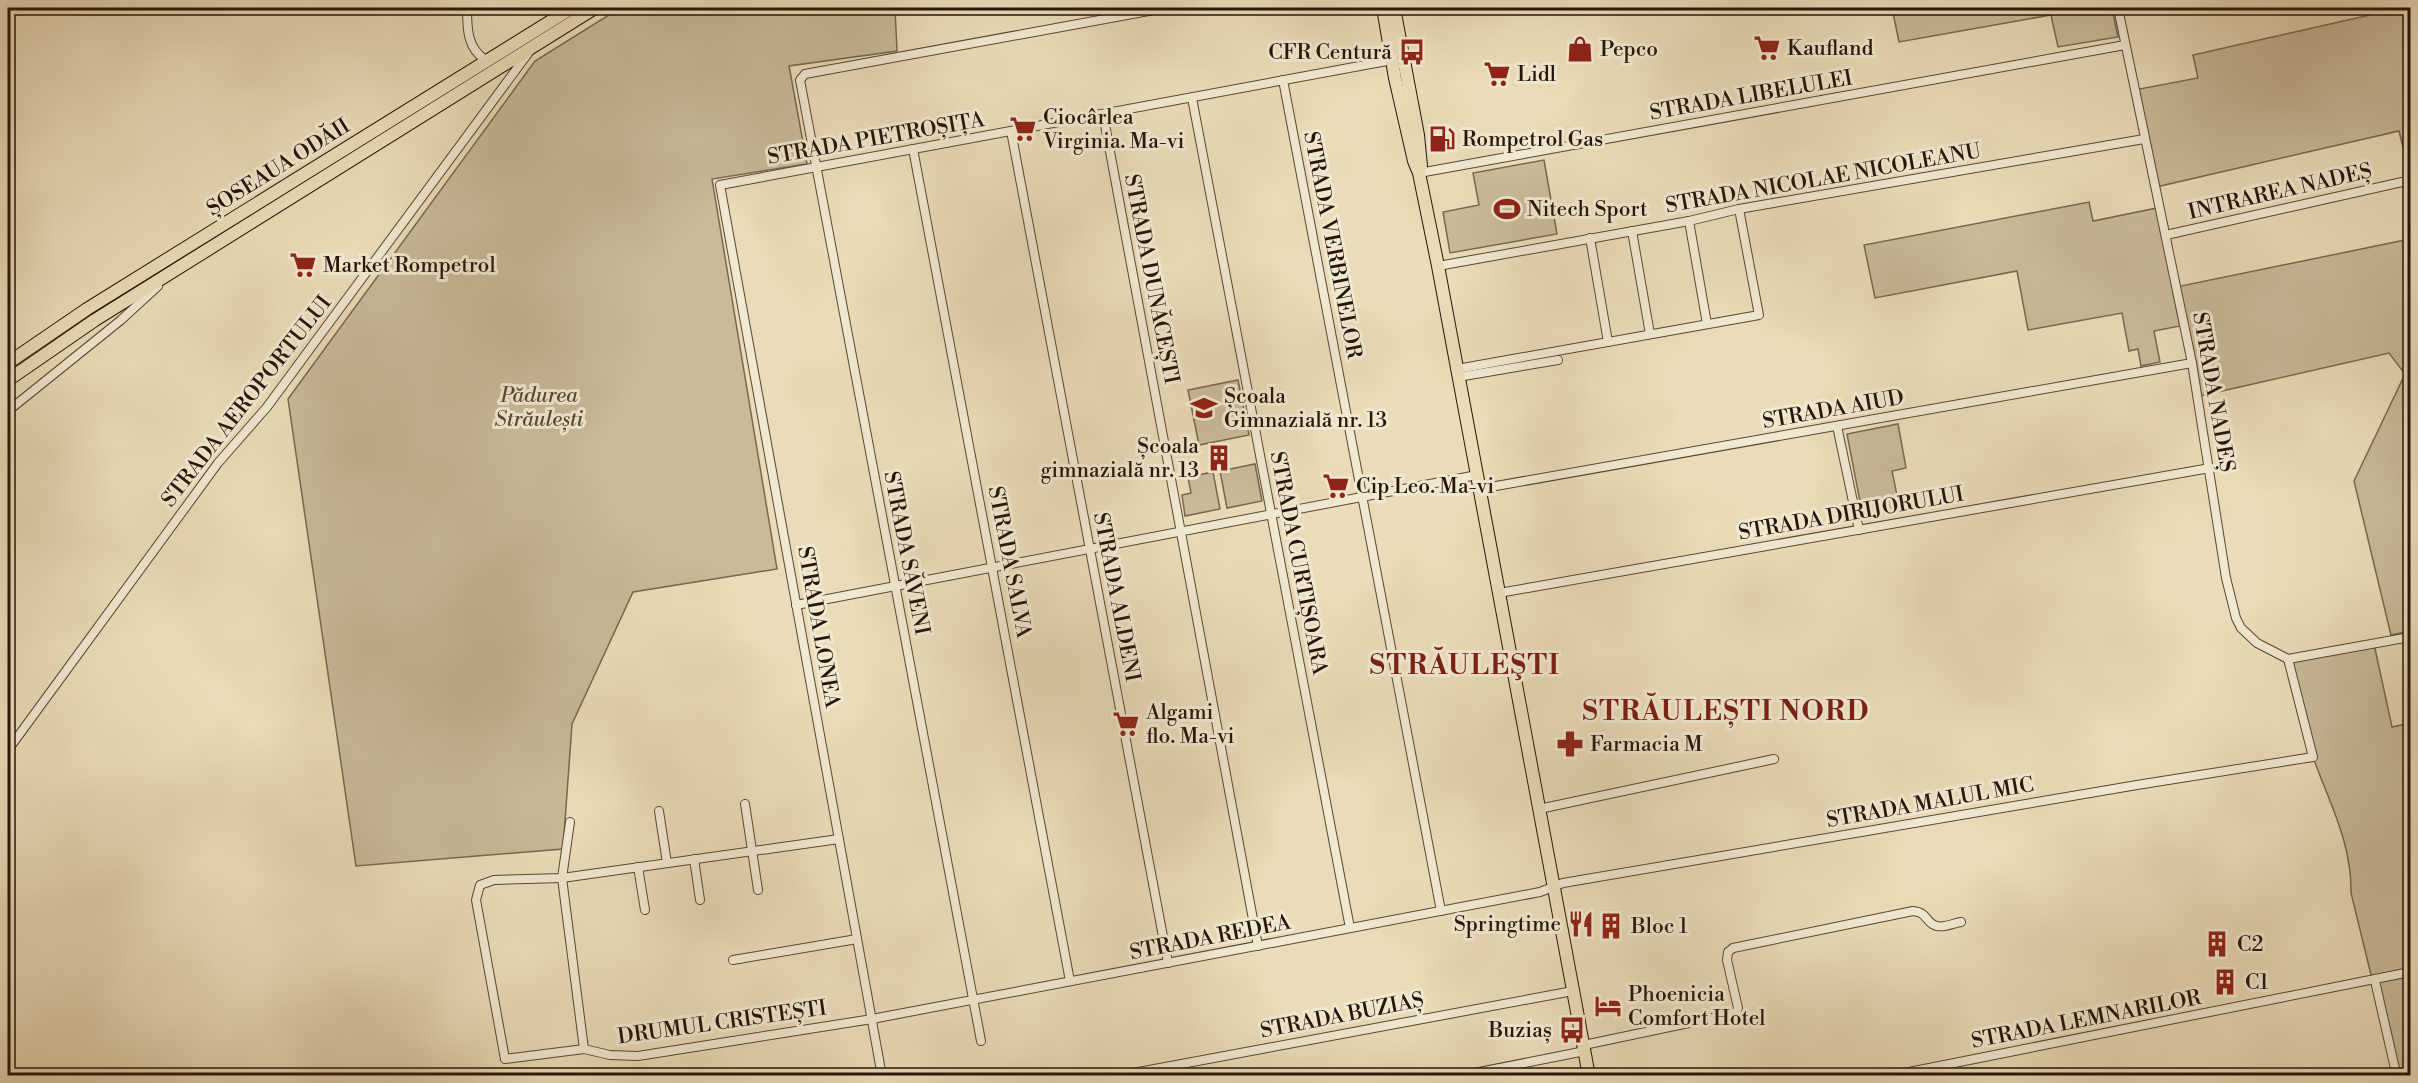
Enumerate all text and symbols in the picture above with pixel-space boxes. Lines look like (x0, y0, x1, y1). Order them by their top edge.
supermarket icon: Kaufland (1752, 33, 1782, 63)
shop icon: Pepco (1565, 34, 1595, 64)
place label: Kaufland (1787, 36, 1874, 62)
bus stop icon: CFR Centură (1397, 37, 1427, 67)
place label: Pepco (1600, 37, 1658, 63)
place label: CFR Centură (1268, 40, 1392, 66)
supermarket icon: Lidl (1482, 59, 1512, 89)
place label: Lidl (1517, 62, 1556, 88)
street label: STRADA LIBELULEI (1648, 65, 1855, 127)
place label: Ciocârlea Virginia. Ma-vi (1042, 105, 1185, 155)
street label: STRADA PIETROȘIȚA (766, 107, 987, 171)
street label: ȘOSEAUA ODĂII (201, 112, 355, 222)
supermarket icon: Ciocârlea Virginia. Ma-vi (1008, 114, 1038, 144)
fuel station icon: Rompetrol Gas (1427, 124, 1457, 154)
place label: Rompetrol Gas (1462, 127, 1603, 153)
street label: STRADA VERBINELOR (1297, 129, 1367, 361)
street label: STRADA NICOLAE NICOLEANU (1664, 138, 1983, 220)
street label: INTRAREA NADEȘ (2186, 158, 2375, 226)
street label: STRADA DUNĂCEȘTI (1118, 172, 1186, 386)
sports icon: Nitech Sport (1492, 194, 1522, 224)
place label: Nitech Sport (1527, 197, 1648, 223)
supermarket icon: Market Rompetrol (288, 250, 318, 280)
place label: Market Rompetrol (323, 253, 496, 279)
street label: STRADA AEROPORTULUI (156, 291, 337, 512)
street label: STRADA NADEȘ (2186, 310, 2240, 474)
park label: Pădurea Străulești (495, 383, 584, 433)
place label: Școala Gimnazială nr. 13 (1224, 384, 1387, 434)
street label: STRADA AIUD (1760, 385, 1906, 435)
school or university icon: Școala Gimnazială nr. 13 (1189, 393, 1219, 423)
place label: Școala gimnazială nr. 13 (1040, 434, 1199, 484)
building icon: Școala gimnazială nr. 13 (1204, 443, 1234, 473)
street label: STRADA CURTIȘOARA (1264, 449, 1333, 678)
street label: STRADA SĂVENI (877, 469, 937, 637)
supermarket icon: Cip Leo. Ma-vi (1321, 471, 1351, 501)
place label: Cip Leo. Ma-vi (1356, 474, 1494, 500)
street label: STRADA DIRIJORULUI (1737, 481, 1966, 547)
street label: STRADA SALVA (982, 484, 1037, 641)
street label: STRADA ALDENI (1087, 510, 1145, 684)
street label: STRADA LONEA (791, 544, 845, 711)
district label: STRĂULEŞTI (1370, 646, 1560, 683)
district label: STRĂULEȘTI NORD (1582, 692, 1870, 729)
place label: Algami flo. Ma-vi (1145, 700, 1235, 750)
supermarket icon: Algami flo. Ma-vi (1111, 709, 1141, 739)
pharmacy icon: Farmacia M (1555, 729, 1585, 759)
place label: Farmacia M (1590, 732, 1703, 758)
street label: STRADA MALUL MIC (1825, 772, 2036, 834)
restaurant icon: Springtime (1566, 909, 1596, 939)
street label: STRADA REDEA (1128, 910, 1293, 966)
building icon: Bloc 1 (1596, 911, 1626, 941)
place label: Springtime (1454, 912, 1561, 938)
place label: Bloc 1 (1630, 914, 1688, 940)
building icon: C2 (2202, 929, 2232, 959)
place label: C2 (2237, 932, 2263, 958)
building icon: C1 (2210, 967, 2240, 997)
place label: C1 (2245, 970, 2268, 996)
place label: Phoenicia Comfort Hotel (1628, 982, 1766, 1032)
street label: STRADA LEMNARILOR (1969, 985, 2204, 1055)
street label: STRADA BUZIAȘ (1258, 987, 1426, 1045)
hotel icon: Phoenicia Comfort Hotel (1593, 991, 1623, 1021)
street label: DRUMUL CRISTEȘTI (616, 995, 828, 1051)
bus stop icon: Buziaș (1557, 1015, 1587, 1045)
place label: Buziaș (1487, 1018, 1552, 1044)

